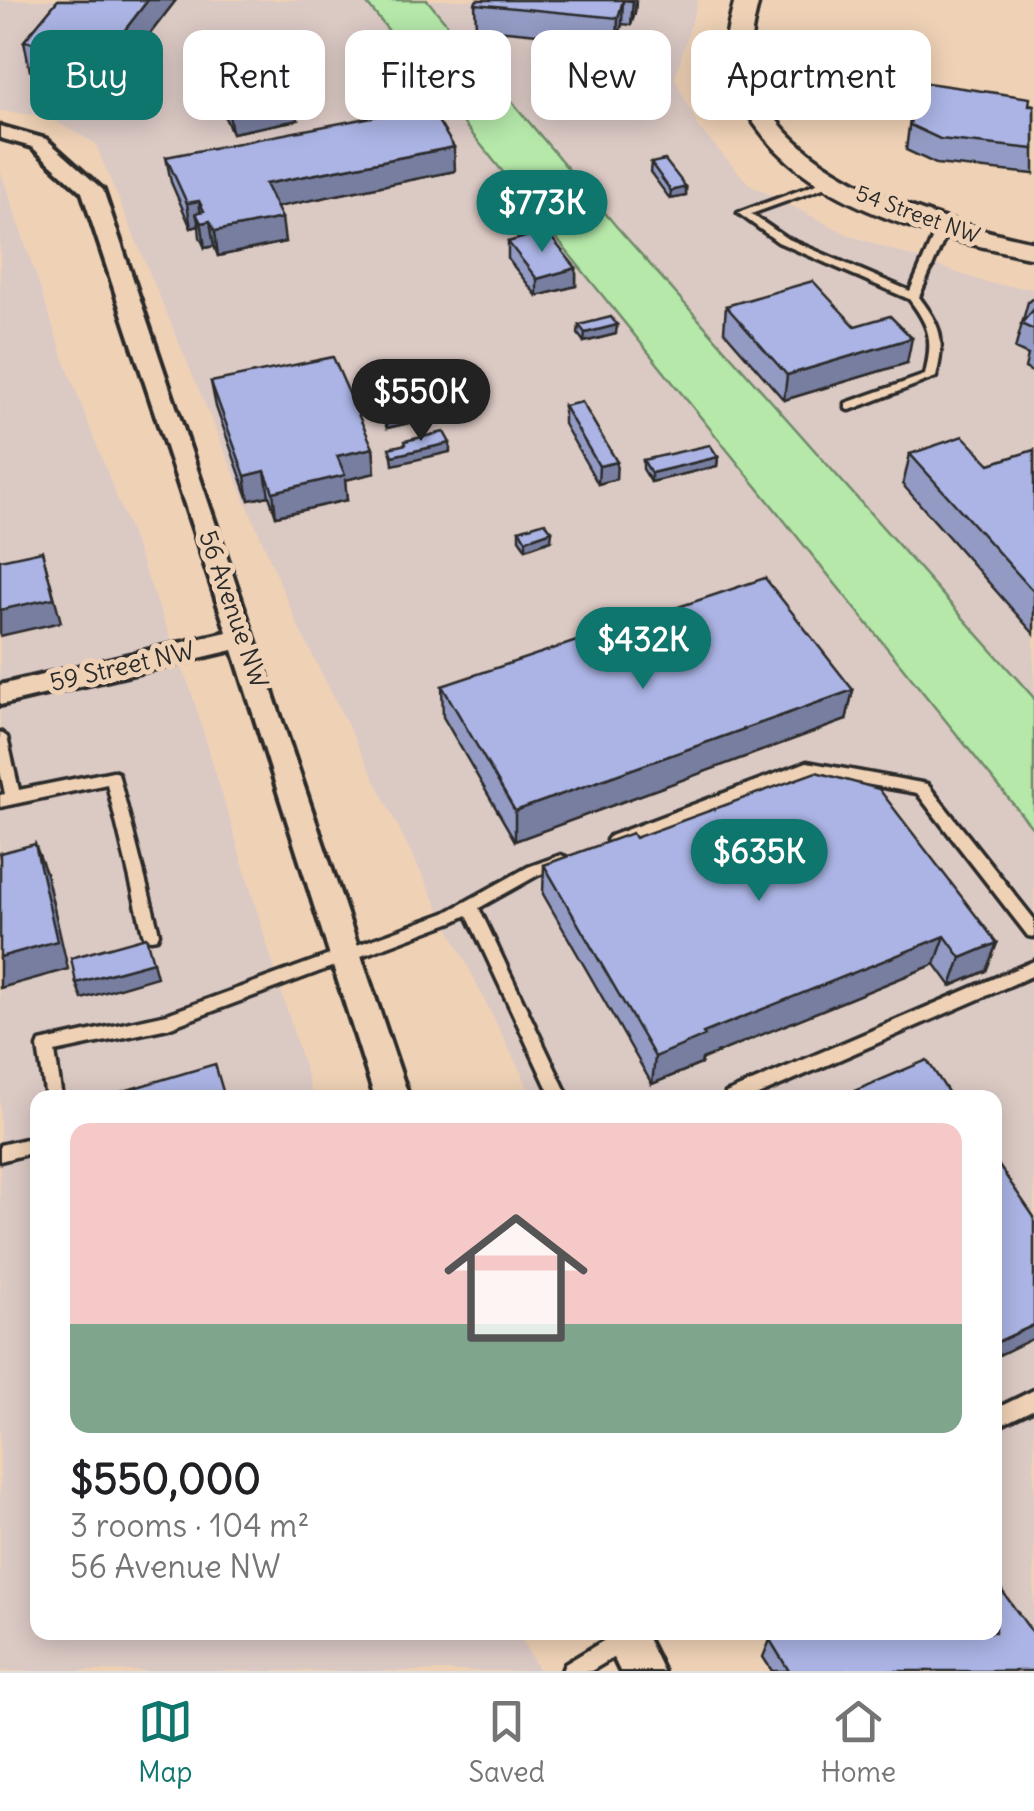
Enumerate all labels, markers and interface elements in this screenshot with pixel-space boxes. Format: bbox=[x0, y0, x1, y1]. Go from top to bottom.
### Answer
chip: Buy bbox=[30, 30, 163, 120]
chip: Rent bbox=[183, 30, 325, 120]
chip: Filters bbox=[345, 30, 511, 120]
chip: New bbox=[531, 30, 671, 120]
chip: Apartment bbox=[691, 30, 931, 120]
pin: $773K bbox=[472, 170, 612, 255]
street label: 54 Street NW bbox=[852, 179, 984, 249]
text: $773K bbox=[498, 182, 586, 223]
pin: $550K bbox=[351, 359, 491, 444]
text: $550K bbox=[373, 371, 469, 412]
street label: 56 Avenue NW bbox=[192, 526, 276, 692]
pin: $432K bbox=[573, 607, 713, 692]
text: $432K bbox=[597, 619, 689, 660]
street label: 59 Street NW bbox=[47, 634, 197, 698]
pin: $635K bbox=[689, 819, 829, 904]
text: $635K bbox=[713, 831, 805, 872]
icon: home bbox=[426, 1188, 606, 1368]
text: $550,000 bbox=[70, 1453, 261, 1505]
text: 3 rooms · 104 m² bbox=[70, 1505, 309, 1546]
text: 56 Avenue NW bbox=[70, 1546, 281, 1587]
tab: Map bbox=[138, 1694, 193, 1790]
tab: Saved bbox=[468, 1694, 545, 1790]
tab: Home bbox=[821, 1694, 896, 1790]

